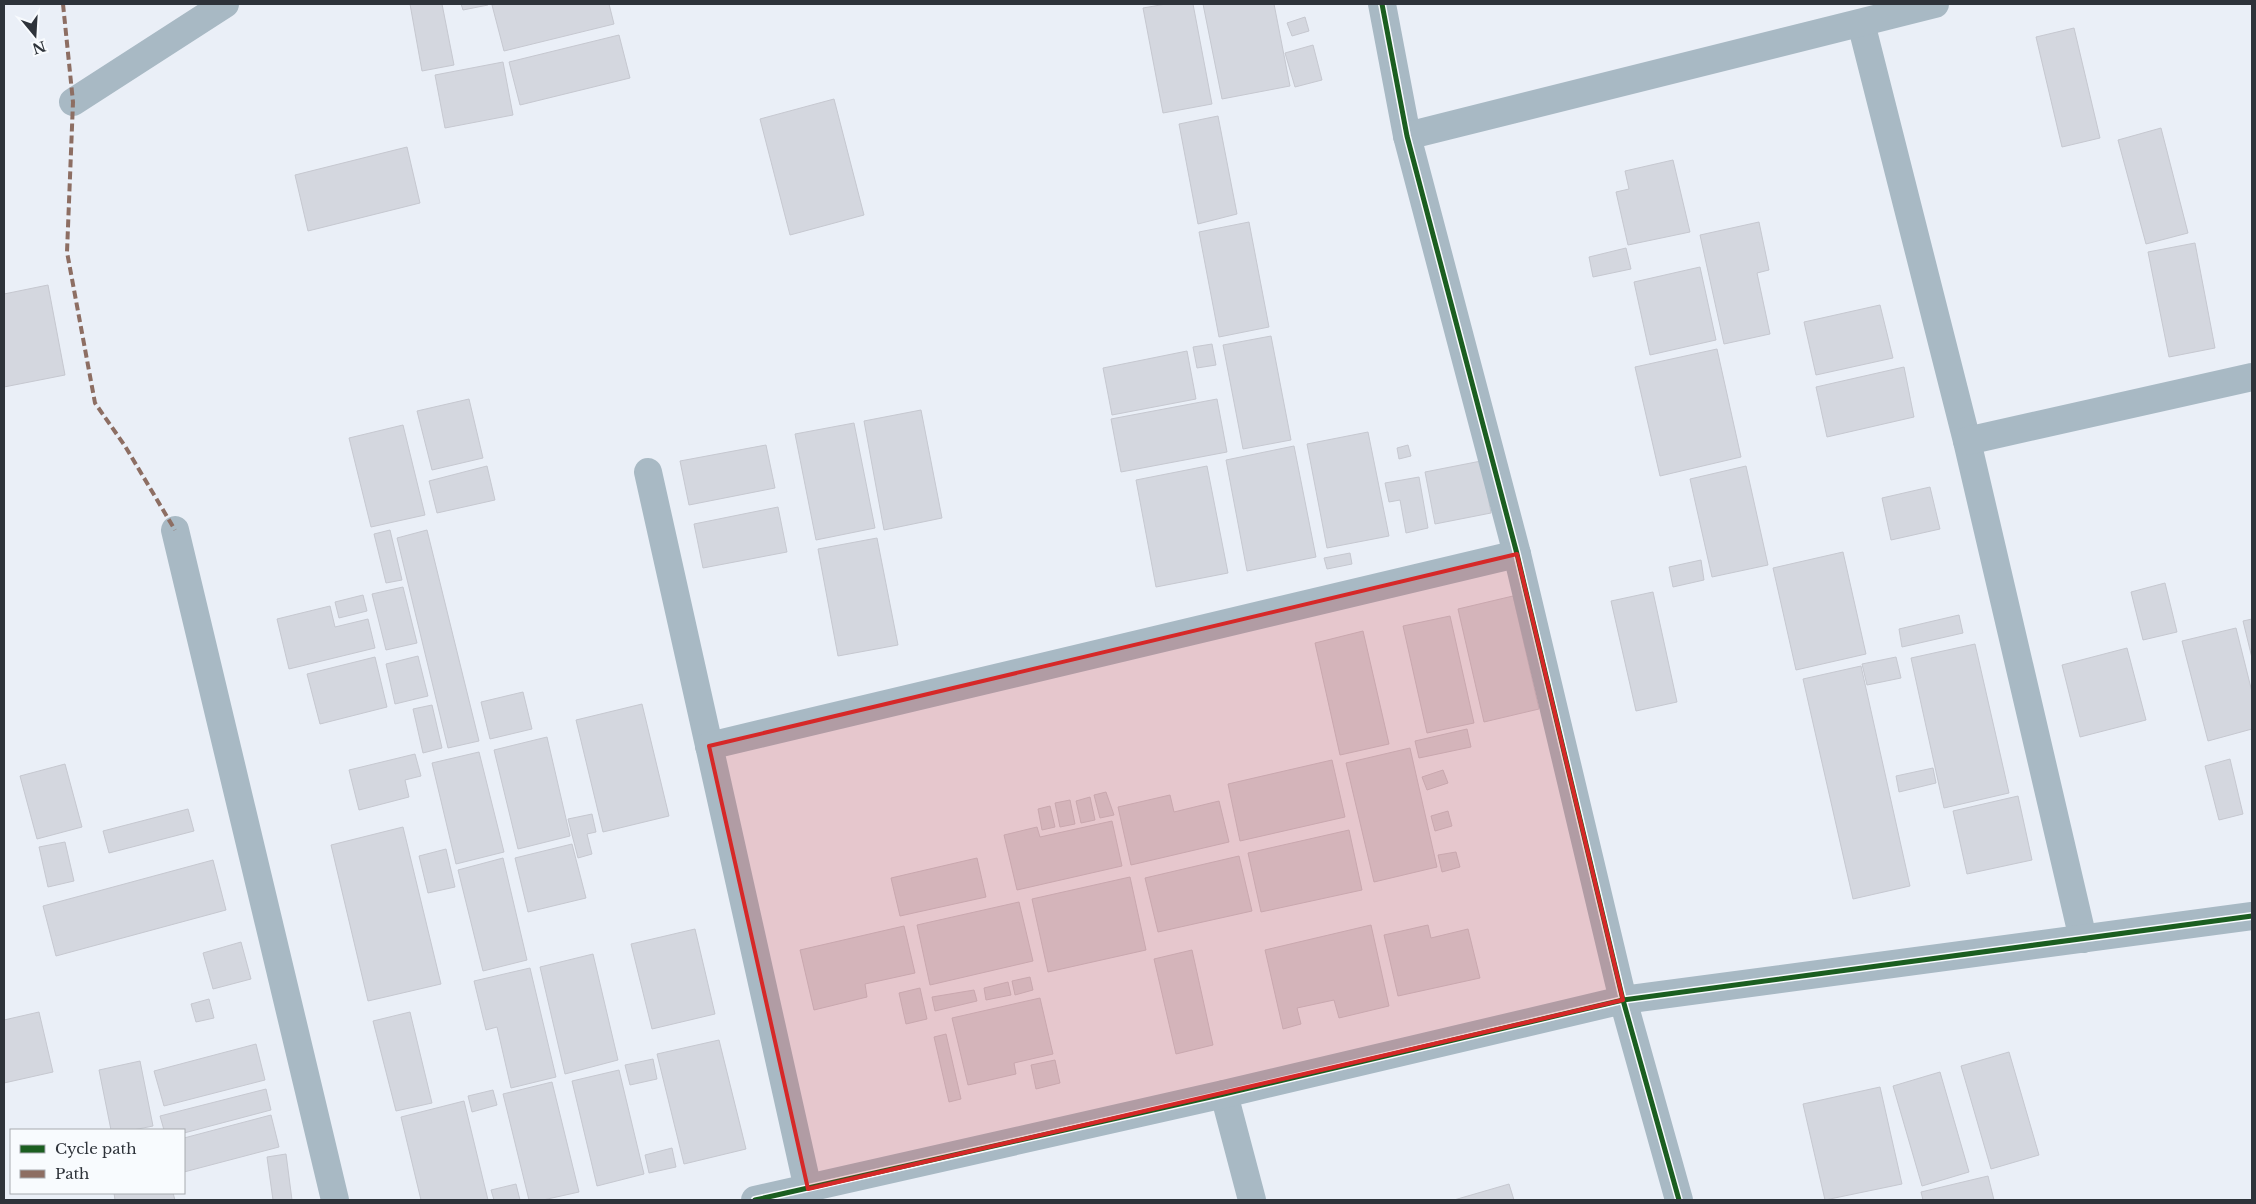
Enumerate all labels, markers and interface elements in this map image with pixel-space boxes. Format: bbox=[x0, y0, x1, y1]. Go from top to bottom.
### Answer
north arrow bbox=[10, 10, 60, 60]
text: N bbox=[30, 37, 48, 58]
legend bbox=[10, 1129, 185, 1194]
text: Cycle path bbox=[55, 1139, 137, 1158]
text: Path bbox=[55, 1164, 89, 1183]

